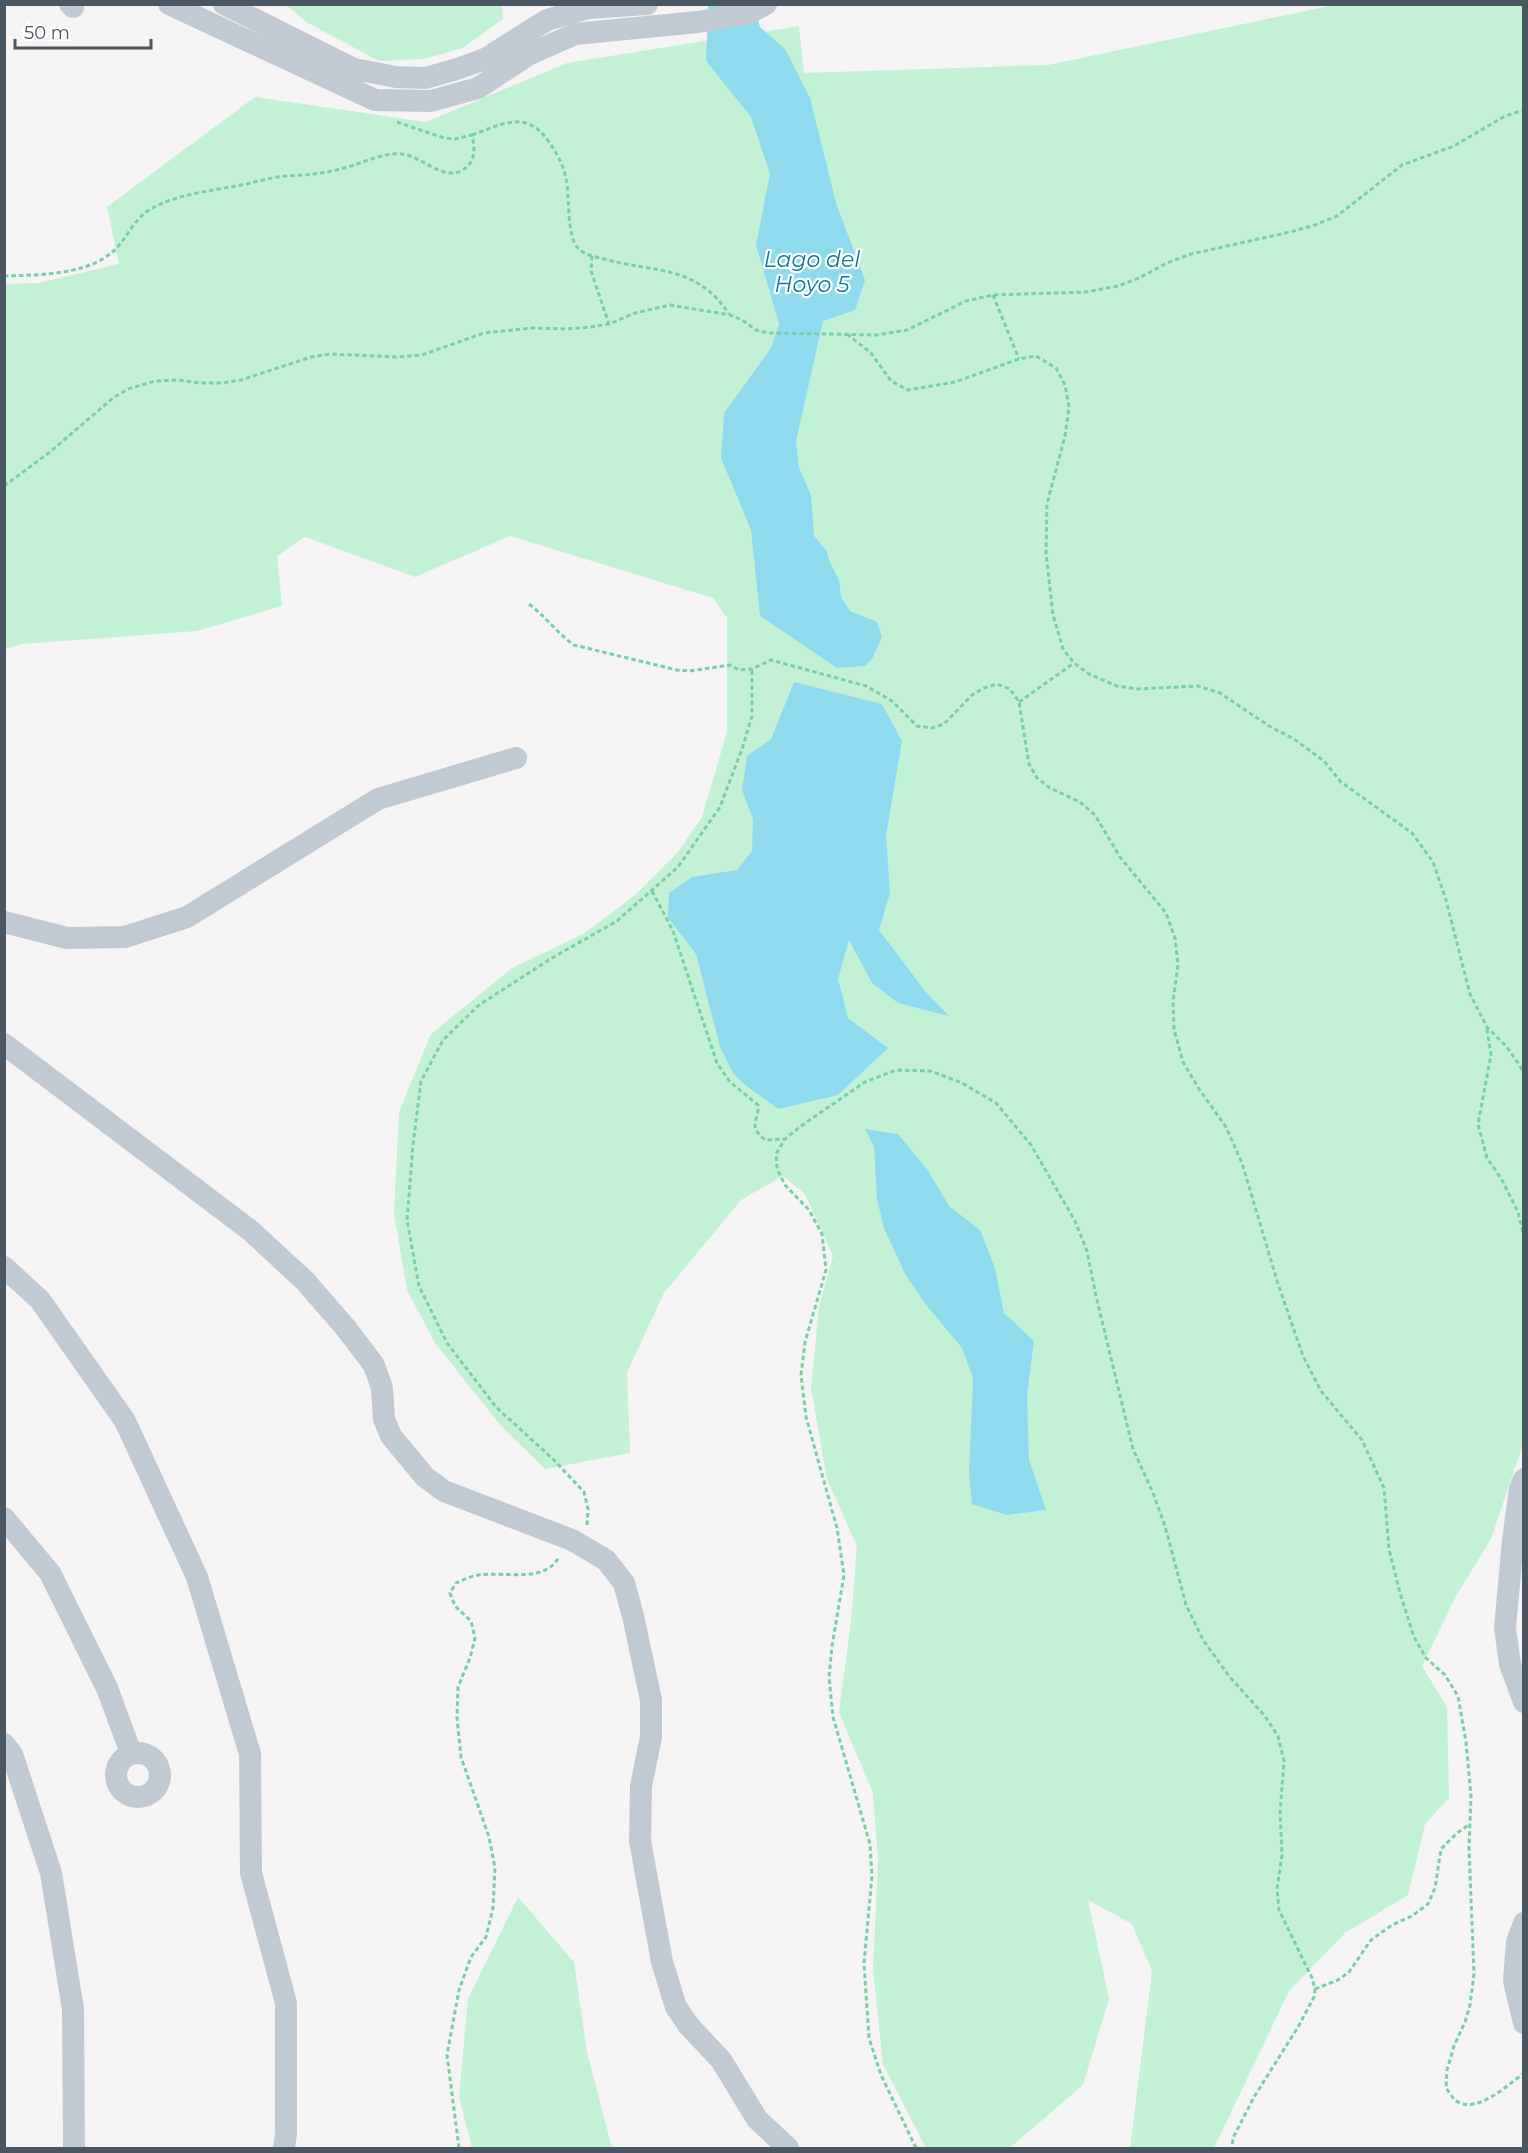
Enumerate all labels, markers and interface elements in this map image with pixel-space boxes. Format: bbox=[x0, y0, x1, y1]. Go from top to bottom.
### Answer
scale bar bbox=[15, 12, 152, 50]
text: 50 m bbox=[24, 22, 70, 44]
water label: Lago del Hoyo 5 bbox=[764, 246, 860, 298]

